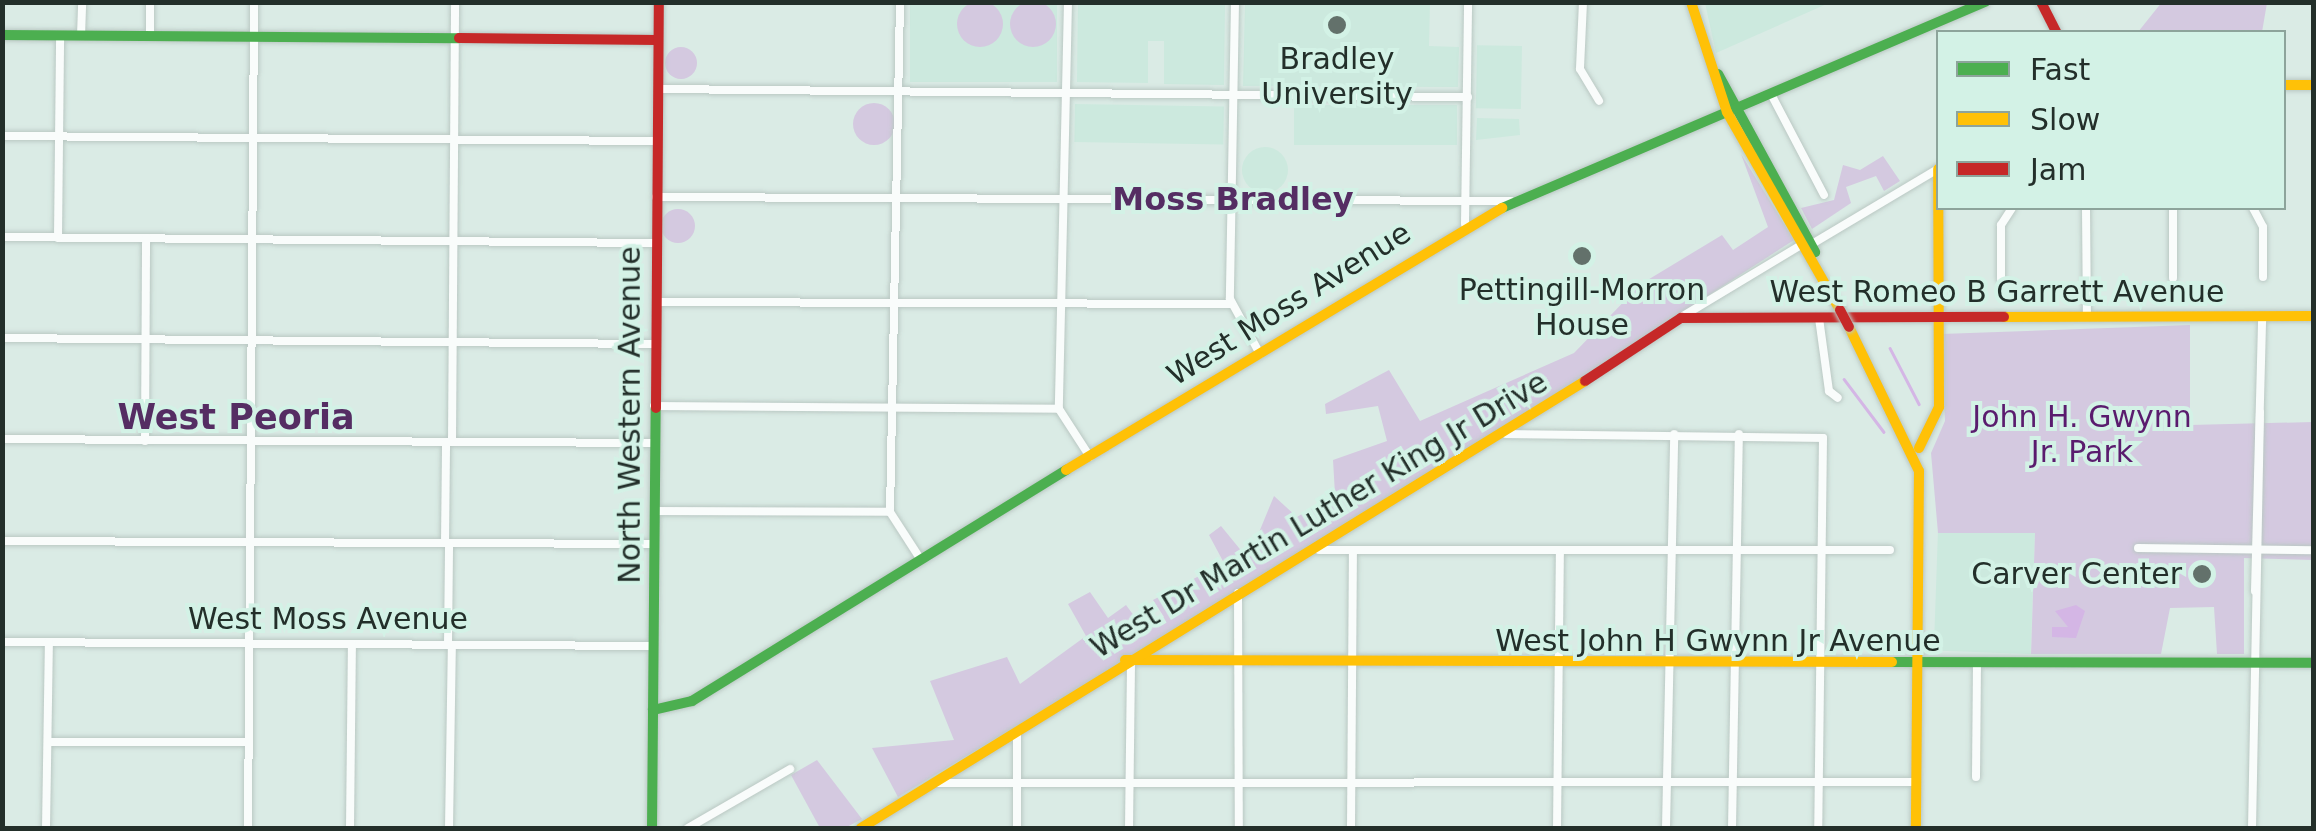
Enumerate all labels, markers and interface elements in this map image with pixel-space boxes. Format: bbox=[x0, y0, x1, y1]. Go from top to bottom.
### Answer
marker: Bradley University bbox=[1326, 14, 1348, 36]
legend bbox=[1936, 30, 2286, 210]
place label: Bradley University bbox=[1261, 41, 1413, 112]
text: Fast bbox=[2030, 52, 2090, 87]
text: Slow bbox=[2030, 102, 2100, 137]
text: Jam bbox=[2030, 152, 2086, 187]
district label: Moss Bradley bbox=[1112, 180, 1354, 218]
street label: West Moss Avenue bbox=[1161, 215, 1417, 393]
marker: Pettingill-Morron House bbox=[1571, 245, 1593, 267]
street label: North Western Avenue bbox=[612, 246, 648, 584]
place label: Pettingill-Morron House bbox=[1459, 272, 1705, 342]
street label: West Romeo B Garrett Avenue bbox=[1770, 274, 2224, 310]
street label: West Dr Martin Luther King Jr Drive bbox=[1084, 364, 1554, 666]
district label: West Peoria bbox=[117, 396, 355, 438]
park label: John H. Gwynn Jr. Park bbox=[1972, 399, 2192, 470]
place label: Carver Center bbox=[1971, 556, 2182, 592]
marker: Carver Center bbox=[2191, 563, 2213, 585]
street label: West Moss Avenue bbox=[188, 601, 468, 637]
street label: West John H Gwynn Jr Avenue bbox=[1495, 623, 1941, 659]

